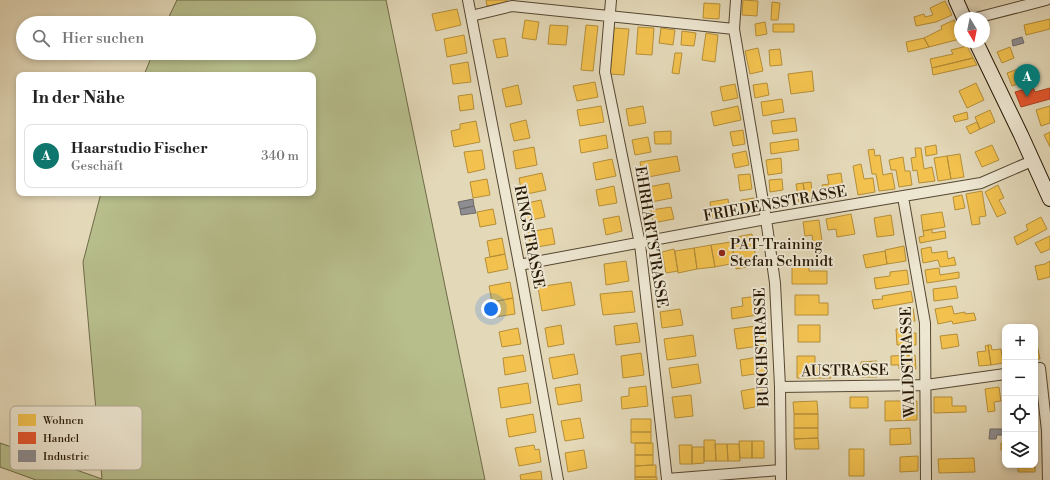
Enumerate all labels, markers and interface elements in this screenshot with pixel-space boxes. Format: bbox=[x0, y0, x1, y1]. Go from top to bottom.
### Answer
north arrow bbox=[954, 12, 990, 48]
search box bbox=[16, 16, 316, 60]
icon: search bbox=[30, 27, 52, 49]
text: Hier suchen bbox=[62, 29, 144, 48]
pin: A bbox=[1014, 64, 1040, 97]
text: In der Nähe bbox=[32, 87, 125, 109]
text: Haarstudio Fischer bbox=[71, 139, 208, 158]
text: A bbox=[41, 148, 51, 164]
text: 340 m bbox=[261, 148, 299, 164]
text: Geschäft bbox=[71, 158, 123, 174]
street label: EHRHARTSTRASSE bbox=[630, 165, 672, 309]
street label: FRIEDENSSTRASSE bbox=[702, 182, 848, 226]
street label: RINGSTRASSE bbox=[510, 184, 548, 290]
place label: PAT-Training Stefan Schmidt bbox=[730, 235, 834, 271]
marker: PAT-Training Stefan Schmidt bbox=[717, 248, 727, 258]
street label: BUSCHSTRASSE bbox=[750, 287, 774, 408]
your location bbox=[481, 299, 501, 319]
street label: WALDSTRASSE bbox=[897, 306, 919, 419]
map controls bbox=[1002, 324, 1038, 468]
button: + bbox=[1002, 324, 1038, 360]
button: − bbox=[1002, 360, 1038, 396]
street label: AUSTRASSE bbox=[800, 361, 889, 381]
button: locate bbox=[1002, 396, 1038, 432]
legend bbox=[10, 406, 142, 470]
text: Wohnen bbox=[42, 414, 84, 428]
text: Handel bbox=[43, 432, 80, 446]
button: layers bbox=[1002, 432, 1038, 468]
text: Industrie bbox=[43, 450, 90, 464]

